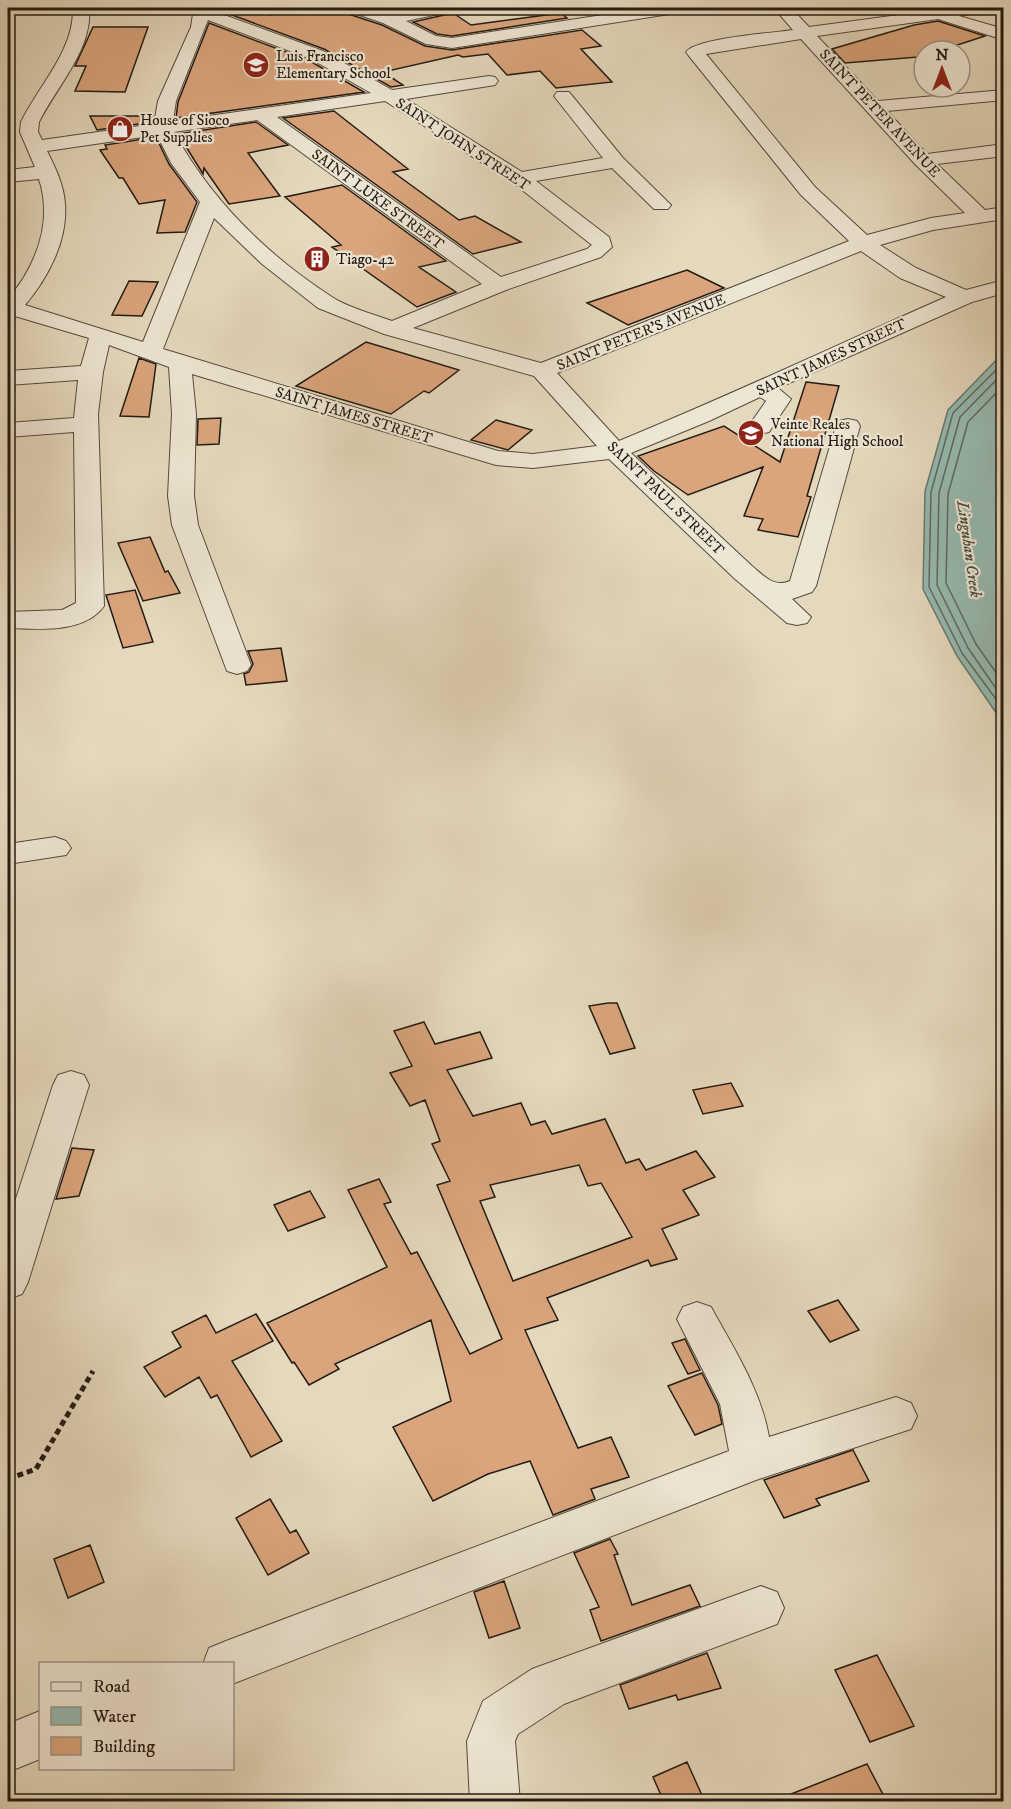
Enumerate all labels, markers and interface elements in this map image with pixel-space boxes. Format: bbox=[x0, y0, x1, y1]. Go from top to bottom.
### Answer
north arrow bbox=[912, 39, 972, 99]
street label: SAINT PETER AVENUE bbox=[816, 45, 944, 181]
place label: Luis Francisco Elementary School bbox=[276, 47, 391, 83]
school or university icon: Luis Francisco Elementary School bbox=[241, 50, 271, 80]
street label: SAINT JOHN STREET bbox=[392, 94, 534, 195]
place label: House of Sioco Pet Supplies bbox=[140, 111, 229, 147]
shop icon: House of Sioco Pet Supplies bbox=[105, 114, 135, 144]
street label: SAINT LUKE STREET bbox=[308, 145, 448, 254]
building icon: Tiago-42 bbox=[302, 244, 332, 274]
place label: Tiago-42 bbox=[336, 250, 395, 269]
street label: SAINT PETER'S AVENUE bbox=[554, 290, 729, 375]
street label: SAINT JAMES STREET bbox=[753, 314, 910, 401]
street label: SAINT JAMES STREET bbox=[273, 383, 435, 449]
place label: Veinte Reales National High School bbox=[770, 415, 904, 451]
school or university icon: Veinte Reales National High School bbox=[736, 418, 766, 448]
street label: SAINT PAUL STREET bbox=[603, 438, 729, 560]
water label: Linguhan Creek bbox=[952, 498, 986, 599]
legend bbox=[39, 1662, 234, 1770]
text: Road bbox=[93, 1676, 130, 1698]
text: Water bbox=[92, 1706, 136, 1728]
text: Building bbox=[93, 1736, 155, 1758]

